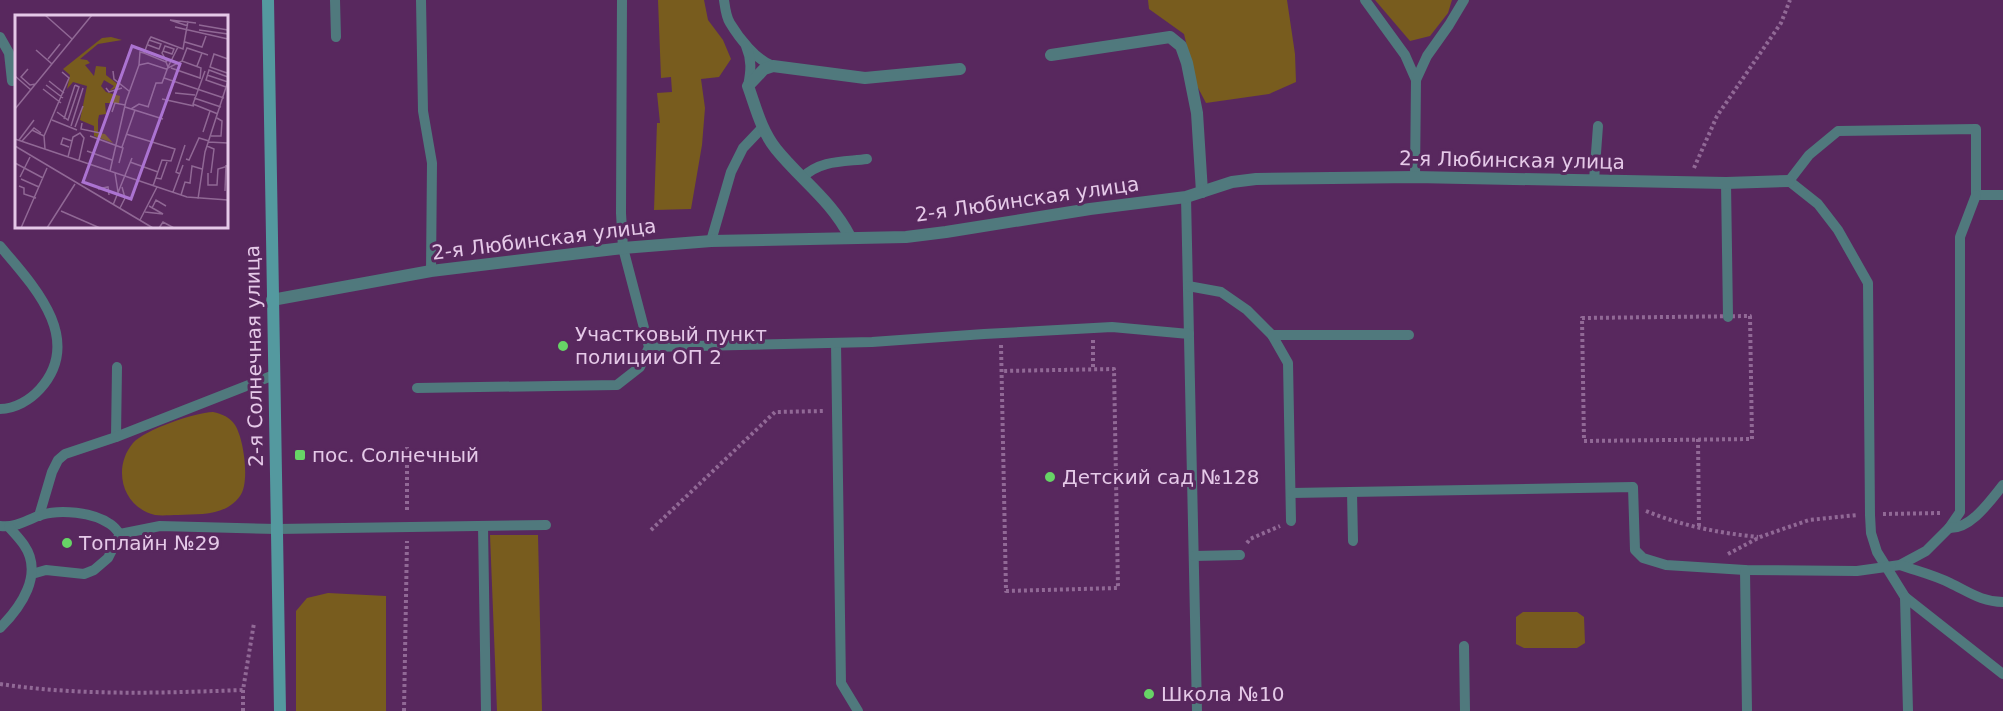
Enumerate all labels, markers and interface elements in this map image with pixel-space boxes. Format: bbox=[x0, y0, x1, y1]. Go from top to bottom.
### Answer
inset map bbox=[15, 15, 228, 228]
street label: 2-я Любинская улица bbox=[1399, 146, 1625, 174]
street label: 2-я Любинская улица bbox=[914, 171, 1140, 227]
street label: 2-я Любинская улица bbox=[430, 213, 658, 265]
street label: 2-я Солнечная улица bbox=[240, 245, 268, 467]
place label: Участковый пункт полиции ОП 2 bbox=[575, 322, 767, 369]
marker: Участковый пункт полиции ОП 2 bbox=[556, 339, 570, 353]
place label: пос. Солнечный bbox=[312, 443, 479, 467]
marker: пос. Солнечный bbox=[293, 448, 307, 462]
place label: Детский сад №128 bbox=[1062, 465, 1259, 489]
marker: Детский сад №128 bbox=[1043, 470, 1057, 484]
place label: Топлайн №29 bbox=[78, 531, 220, 555]
marker: Топлайн №29 bbox=[60, 536, 74, 550]
place label: Школа №10 bbox=[1161, 682, 1284, 706]
marker: Школа №10 bbox=[1142, 687, 1156, 701]

